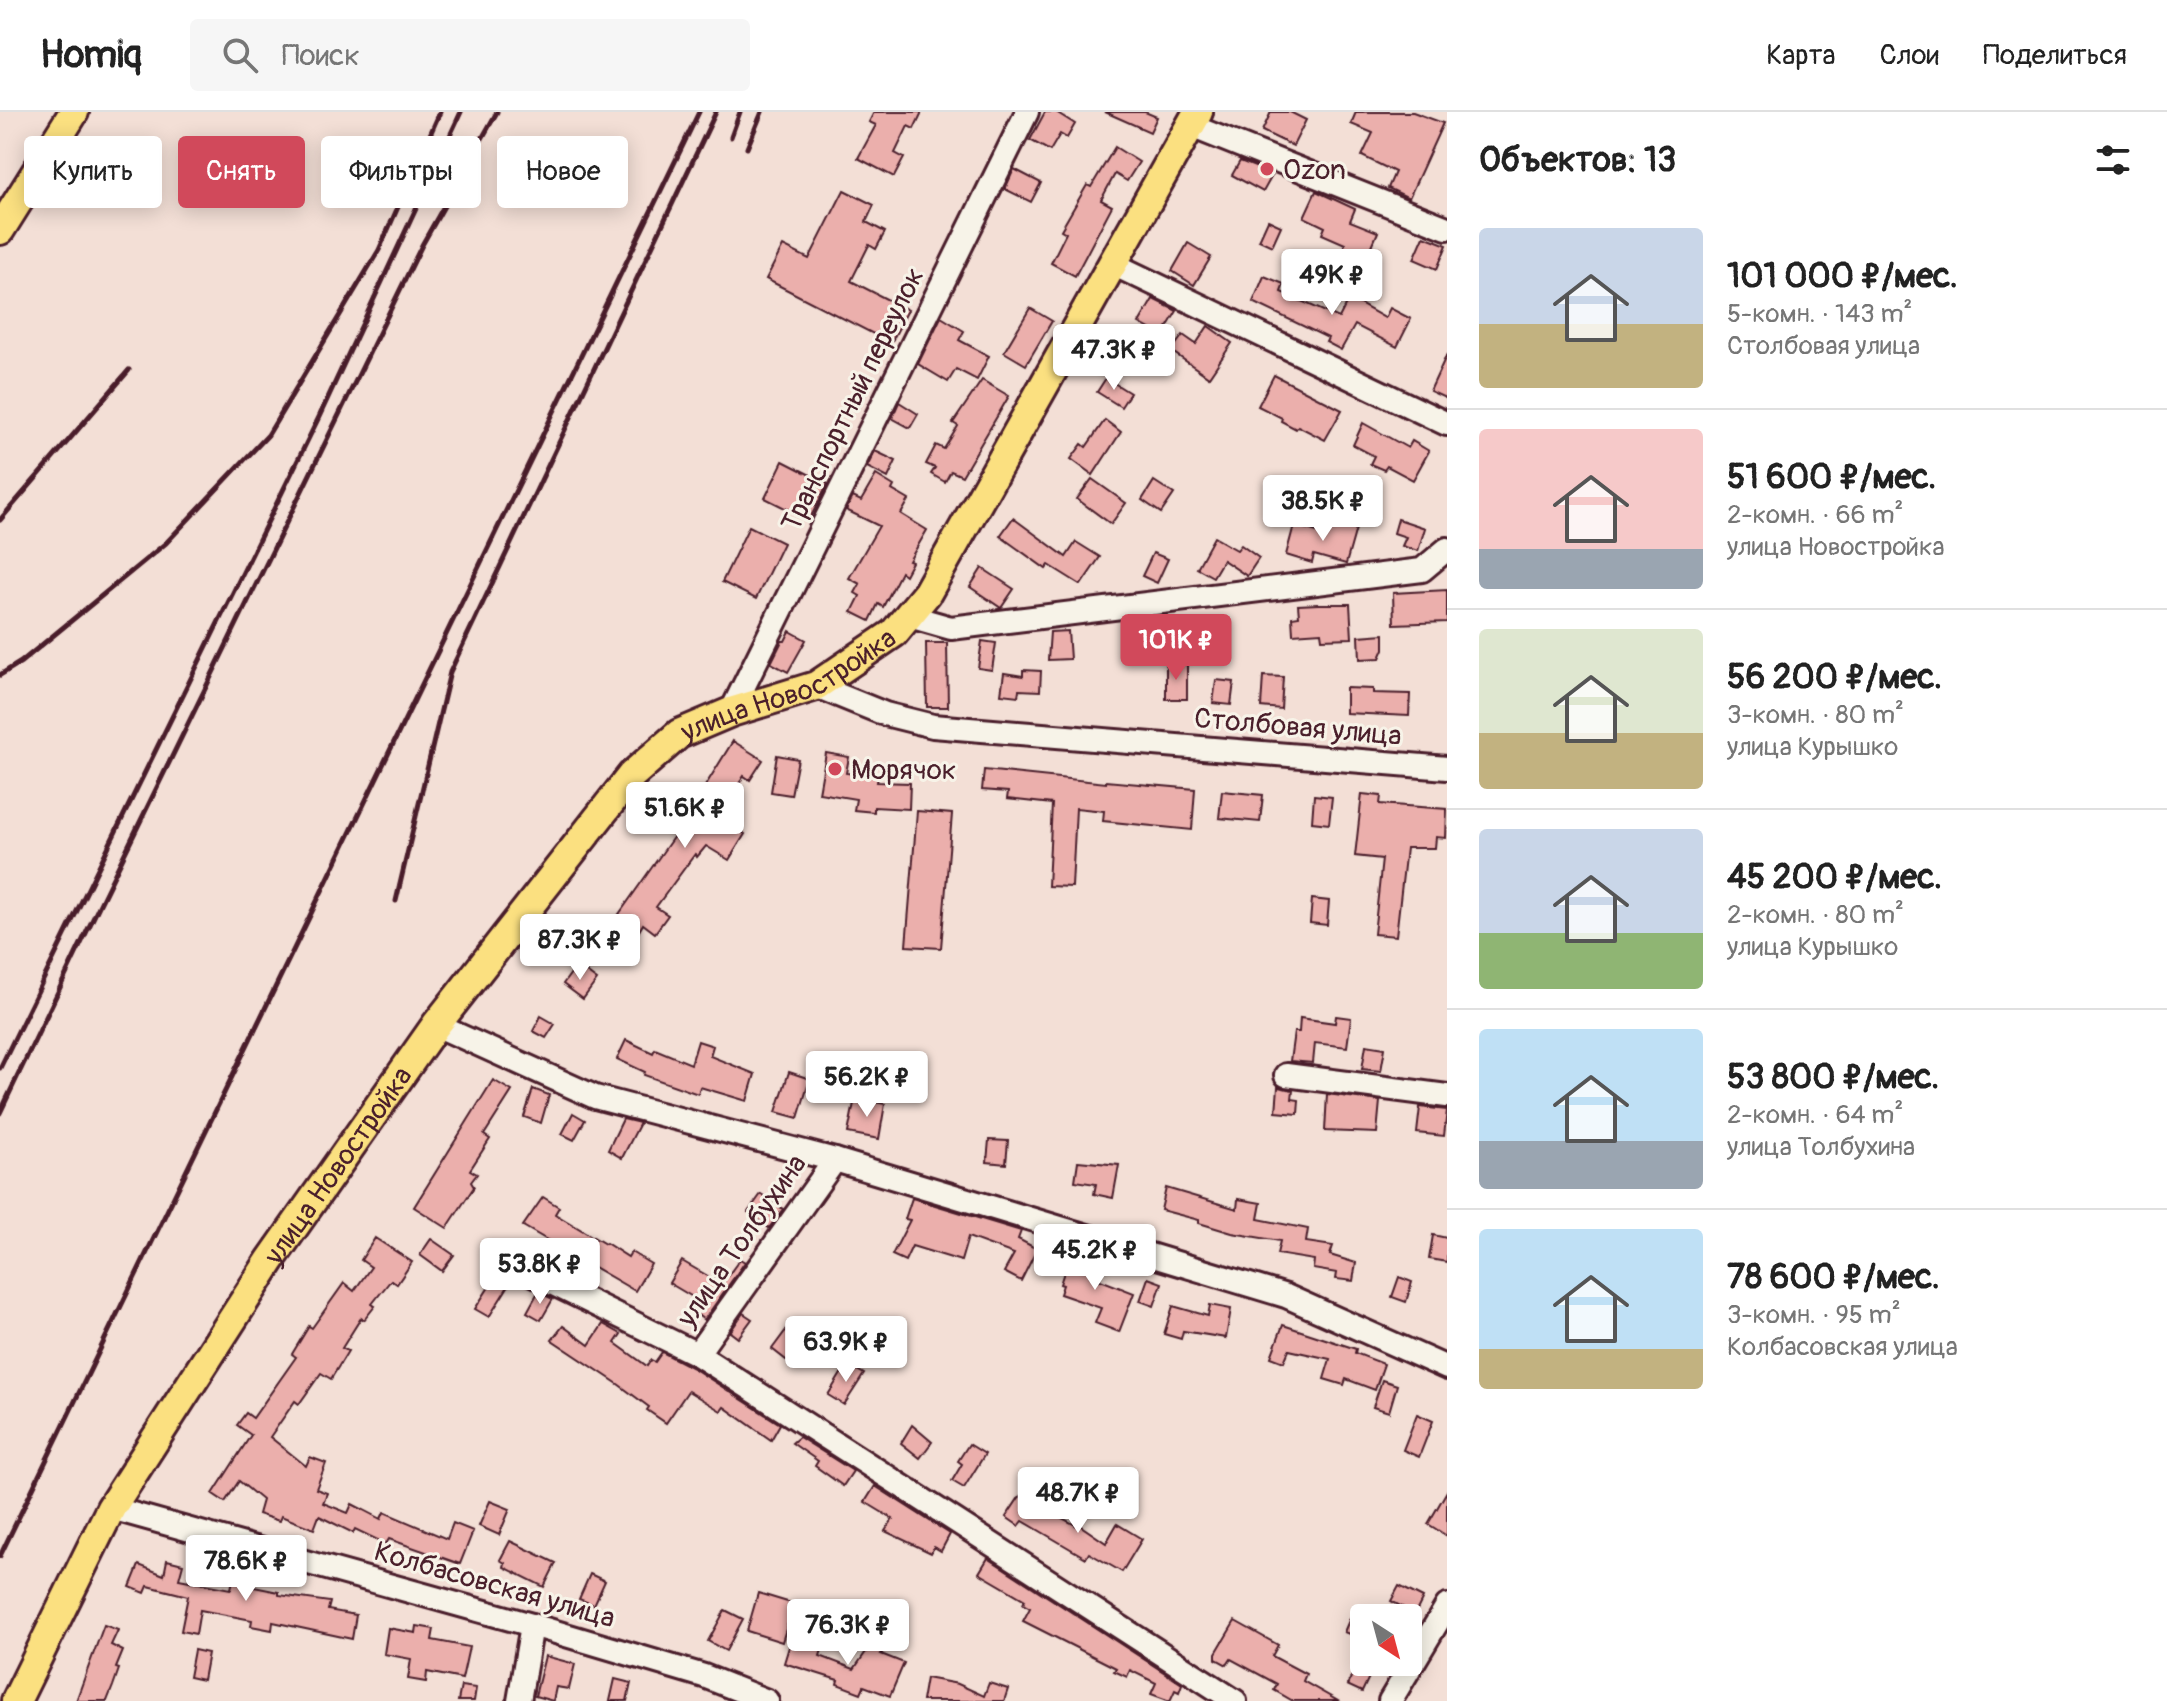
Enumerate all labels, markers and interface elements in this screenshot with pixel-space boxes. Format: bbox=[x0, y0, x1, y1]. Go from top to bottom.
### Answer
search box bbox=[190, 19, 750, 91]
text: Homiq bbox=[40, 31, 142, 79]
icon: search bbox=[218, 33, 262, 77]
text: Поиск bbox=[282, 37, 360, 74]
text: Карта bbox=[1766, 38, 1836, 73]
text: Слои bbox=[1880, 38, 1939, 73]
text: Поделиться bbox=[1983, 38, 2127, 73]
chip: Купить bbox=[24, 136, 162, 208]
chip: Снять bbox=[178, 136, 305, 208]
chip: Фильтры bbox=[321, 136, 481, 208]
chip: Новое bbox=[497, 136, 628, 208]
icon: filters bbox=[2091, 138, 2135, 182]
text: Объектов: 13 bbox=[1479, 139, 1676, 182]
place label: Ozon bbox=[1283, 153, 1346, 188]
marker: Ozon bbox=[1258, 160, 1276, 178]
pin: 49K ₽ bbox=[1276, 249, 1388, 317]
text: 101 000 ₽/мес. bbox=[1727, 255, 1958, 298]
text: 49K ₽ bbox=[1299, 259, 1365, 291]
icon: home bbox=[1543, 260, 1639, 356]
street label: Транспортный переулок bbox=[774, 262, 932, 537]
text: 5-комн. · 143 m² bbox=[1727, 298, 1912, 330]
pin: 47.3K ₽ bbox=[1040, 324, 1188, 392]
text: Столбовая улица bbox=[1727, 330, 1920, 362]
text: 47.3K ₽ bbox=[1071, 334, 1157, 366]
text: 51 600 ₽/мес. bbox=[1727, 456, 1936, 499]
icon: home bbox=[1543, 461, 1639, 557]
pin: 38.5K ₽ bbox=[1249, 475, 1397, 543]
text: 38.5K ₽ bbox=[1281, 485, 1365, 517]
text: 2-комн. · 66 m² bbox=[1727, 499, 1903, 531]
text: улица Новостройка bbox=[1727, 531, 1945, 563]
pin: 101K ₽ bbox=[1111, 614, 1241, 682]
street label: улица Новостройка bbox=[675, 621, 903, 751]
text: 101K ₽ bbox=[1138, 624, 1214, 656]
text: 56 200 ₽/мес. bbox=[1727, 656, 1942, 699]
icon: home bbox=[1543, 661, 1639, 757]
text: 3-комн. · 80 m² bbox=[1727, 699, 1904, 731]
street label: Столбовая улица bbox=[1193, 701, 1403, 754]
text: улица Курышко bbox=[1727, 731, 1898, 763]
place label: Морячок bbox=[851, 753, 956, 788]
marker: Морячок bbox=[826, 760, 844, 778]
pin: 51.6K ₽ bbox=[611, 782, 759, 850]
text: 51.6K ₽ bbox=[644, 792, 726, 824]
text: 45 200 ₽/мес. bbox=[1727, 856, 1942, 899]
icon: home bbox=[1543, 861, 1639, 957]
text: 2-комн. · 80 m² bbox=[1727, 899, 1904, 931]
pin: 87.3K ₽ bbox=[506, 914, 654, 982]
text: 87.3K ₽ bbox=[538, 924, 622, 956]
text: улица Курышко bbox=[1727, 931, 1898, 963]
pin: 56.2K ₽ bbox=[793, 1051, 941, 1119]
text: 53 800 ₽/мес. bbox=[1727, 1056, 1939, 1099]
street label: улица Новостройка bbox=[256, 1060, 420, 1273]
text: 56.2K ₽ bbox=[824, 1061, 910, 1093]
icon: home bbox=[1543, 1061, 1639, 1157]
text: 2-комн. · 64 m² bbox=[1727, 1099, 1903, 1131]
text: улица Толбухина bbox=[1727, 1131, 1915, 1163]
street label: улица Толбухина bbox=[669, 1148, 815, 1335]
pin: 45.2K ₽ bbox=[1021, 1224, 1169, 1292]
text: 45.2K ₽ bbox=[1052, 1234, 1138, 1266]
pin: 53.8K ₽ bbox=[466, 1238, 614, 1306]
text: 53.8K ₽ bbox=[498, 1248, 582, 1280]
text: 78 600 ₽/мес. bbox=[1727, 1256, 1940, 1299]
icon: home bbox=[1543, 1261, 1639, 1357]
text: 3-комн. · 95 m² bbox=[1727, 1299, 1901, 1331]
pin: 63.9K ₽ bbox=[772, 1316, 920, 1384]
text: 63.9K ₽ bbox=[803, 1326, 889, 1358]
text: Колбасовская улица bbox=[1727, 1331, 1958, 1363]
pin: 48.7K ₽ bbox=[1004, 1467, 1152, 1535]
text: 48.7K ₽ bbox=[1036, 1477, 1120, 1509]
street label: Колбасовская улица bbox=[370, 1534, 619, 1637]
pin: 78.6K ₽ bbox=[172, 1535, 320, 1603]
text: 78.6K ₽ bbox=[204, 1545, 288, 1577]
pin: 76.3K ₽ bbox=[774, 1599, 922, 1667]
north arrow bbox=[1350, 1604, 1422, 1676]
map controls bbox=[1350, 1604, 1422, 1676]
text: 76.3K ₽ bbox=[805, 1609, 891, 1641]

